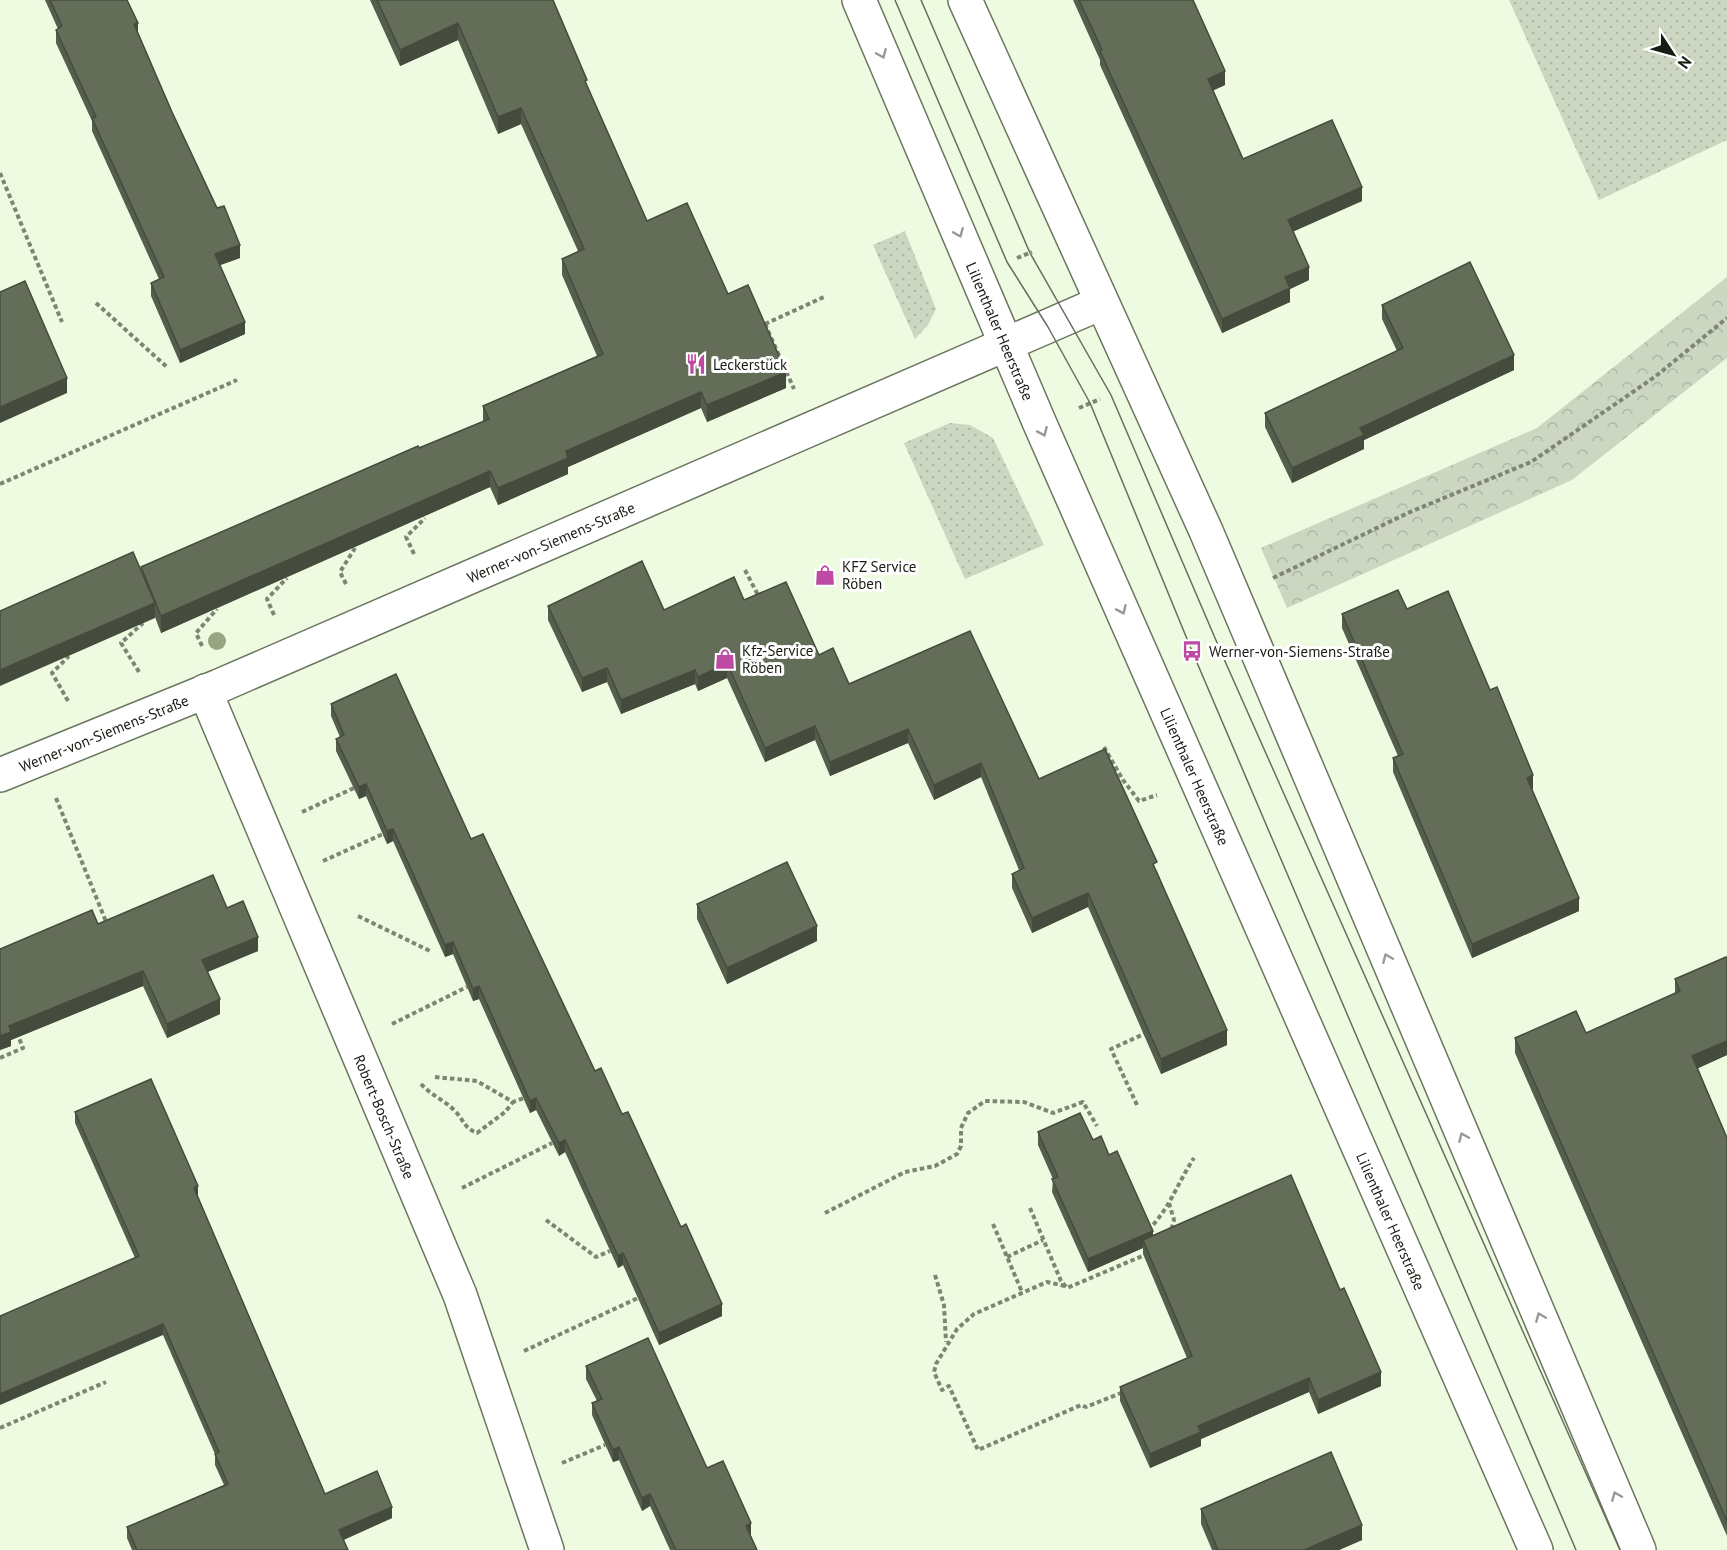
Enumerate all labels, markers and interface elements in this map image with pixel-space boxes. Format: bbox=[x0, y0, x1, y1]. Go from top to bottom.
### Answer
north arrow bbox=[1643, 24, 1703, 84]
one-way arrow bbox=[875, 47, 887, 58]
text: N bbox=[1674, 53, 1696, 73]
one-way arrow bbox=[952, 226, 964, 237]
street label: Lilienthaler Heerstraße bbox=[962, 259, 1038, 403]
restaurant icon: Leckerstück bbox=[684, 352, 708, 376]
place label: Leckerstück bbox=[713, 355, 788, 374]
one-way arrow bbox=[1036, 425, 1048, 436]
street label: Werner-von-Siemens-Straße bbox=[464, 497, 638, 587]
place label: KFZ Service Röben bbox=[842, 557, 916, 593]
shop icon: KFZ Service Röben bbox=[813, 563, 837, 587]
one-way arrow bbox=[1115, 604, 1127, 615]
bus stop icon: Werner-von-Siemens-Straße bbox=[1180, 639, 1204, 663]
place label: Kfz-Service Röben bbox=[742, 641, 813, 677]
place label: Werner-von-Siemens-Straße bbox=[1209, 642, 1390, 661]
shop icon: Kfz-Service Röben bbox=[713, 647, 737, 671]
street label: Werner-von-Siemens-Straße bbox=[16, 690, 191, 776]
street label: Lilienthaler Heerstraße bbox=[1157, 704, 1234, 848]
one-way arrow bbox=[1382, 953, 1394, 964]
street label: Robert-Bosch-Straße bbox=[350, 1052, 419, 1182]
one-way arrow bbox=[1459, 1132, 1471, 1143]
street label: Lilienthaler Heerstraße bbox=[1352, 1149, 1430, 1293]
one-way arrow bbox=[1535, 1312, 1547, 1323]
one-way arrow bbox=[1611, 1491, 1623, 1502]

